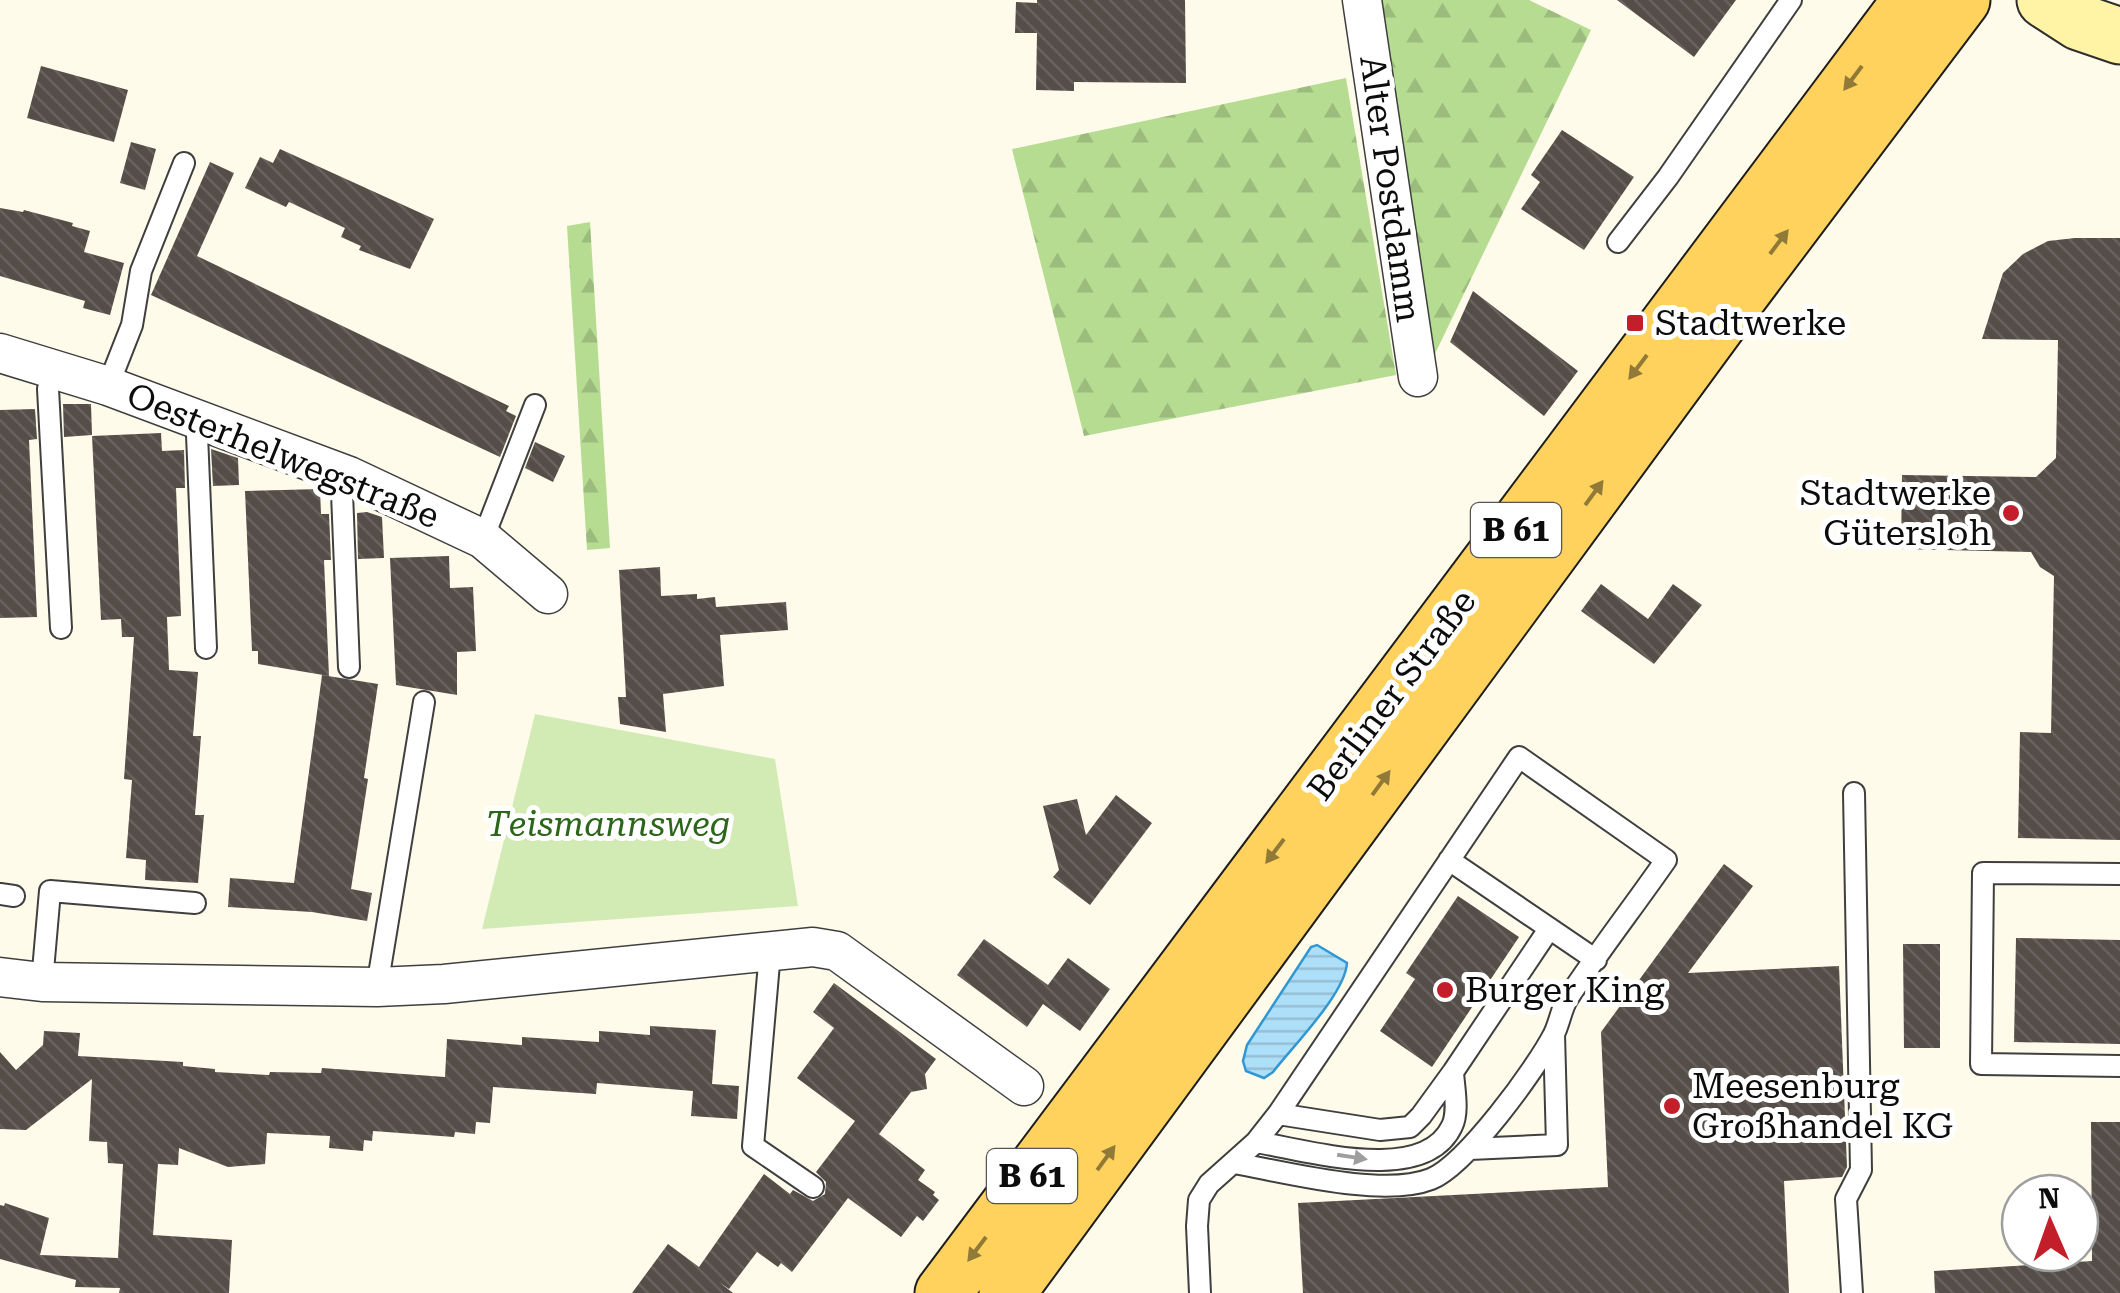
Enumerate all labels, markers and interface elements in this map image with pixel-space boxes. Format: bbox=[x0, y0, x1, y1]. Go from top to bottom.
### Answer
street label: Alter Postdamm bbox=[1351, 53, 1429, 325]
one-way arrow bbox=[1844, 65, 1864, 91]
one-way arrow bbox=[1769, 229, 1789, 255]
place label: Stadtwerke bbox=[1655, 303, 1846, 344]
marker: Stadtwerke bbox=[1624, 312, 1646, 334]
one-way arrow bbox=[1628, 354, 1648, 380]
street label: Oesterhelwegstraße bbox=[121, 375, 445, 537]
place label: Stadtwerke Gütersloh bbox=[1800, 473, 1991, 554]
one-way arrow bbox=[1583, 480, 1603, 506]
marker: Stadtwerke Gütersloh bbox=[2000, 502, 2022, 524]
road number: B 61 bbox=[1471, 503, 1561, 557]
street label: Berliner Straße bbox=[1300, 582, 1484, 808]
one-way arrow bbox=[1371, 770, 1390, 796]
park label: Teismannsweg bbox=[486, 804, 730, 845]
one-way arrow bbox=[1266, 838, 1286, 864]
place label: Burger King bbox=[1465, 970, 1664, 1011]
marker: Burger King bbox=[1434, 979, 1456, 1001]
place label: Meesenburg Großhandel KG bbox=[1692, 1066, 1953, 1147]
marker: Meesenburg Großhandel KG bbox=[1661, 1095, 1683, 1117]
one-way arrow bbox=[1095, 1145, 1115, 1171]
road number: B 61 bbox=[987, 1149, 1077, 1203]
one-way arrow bbox=[1337, 1150, 1368, 1165]
north arrow bbox=[2000, 1173, 2100, 1273]
text: N bbox=[2038, 1182, 2060, 1215]
one-way arrow bbox=[967, 1236, 987, 1262]

